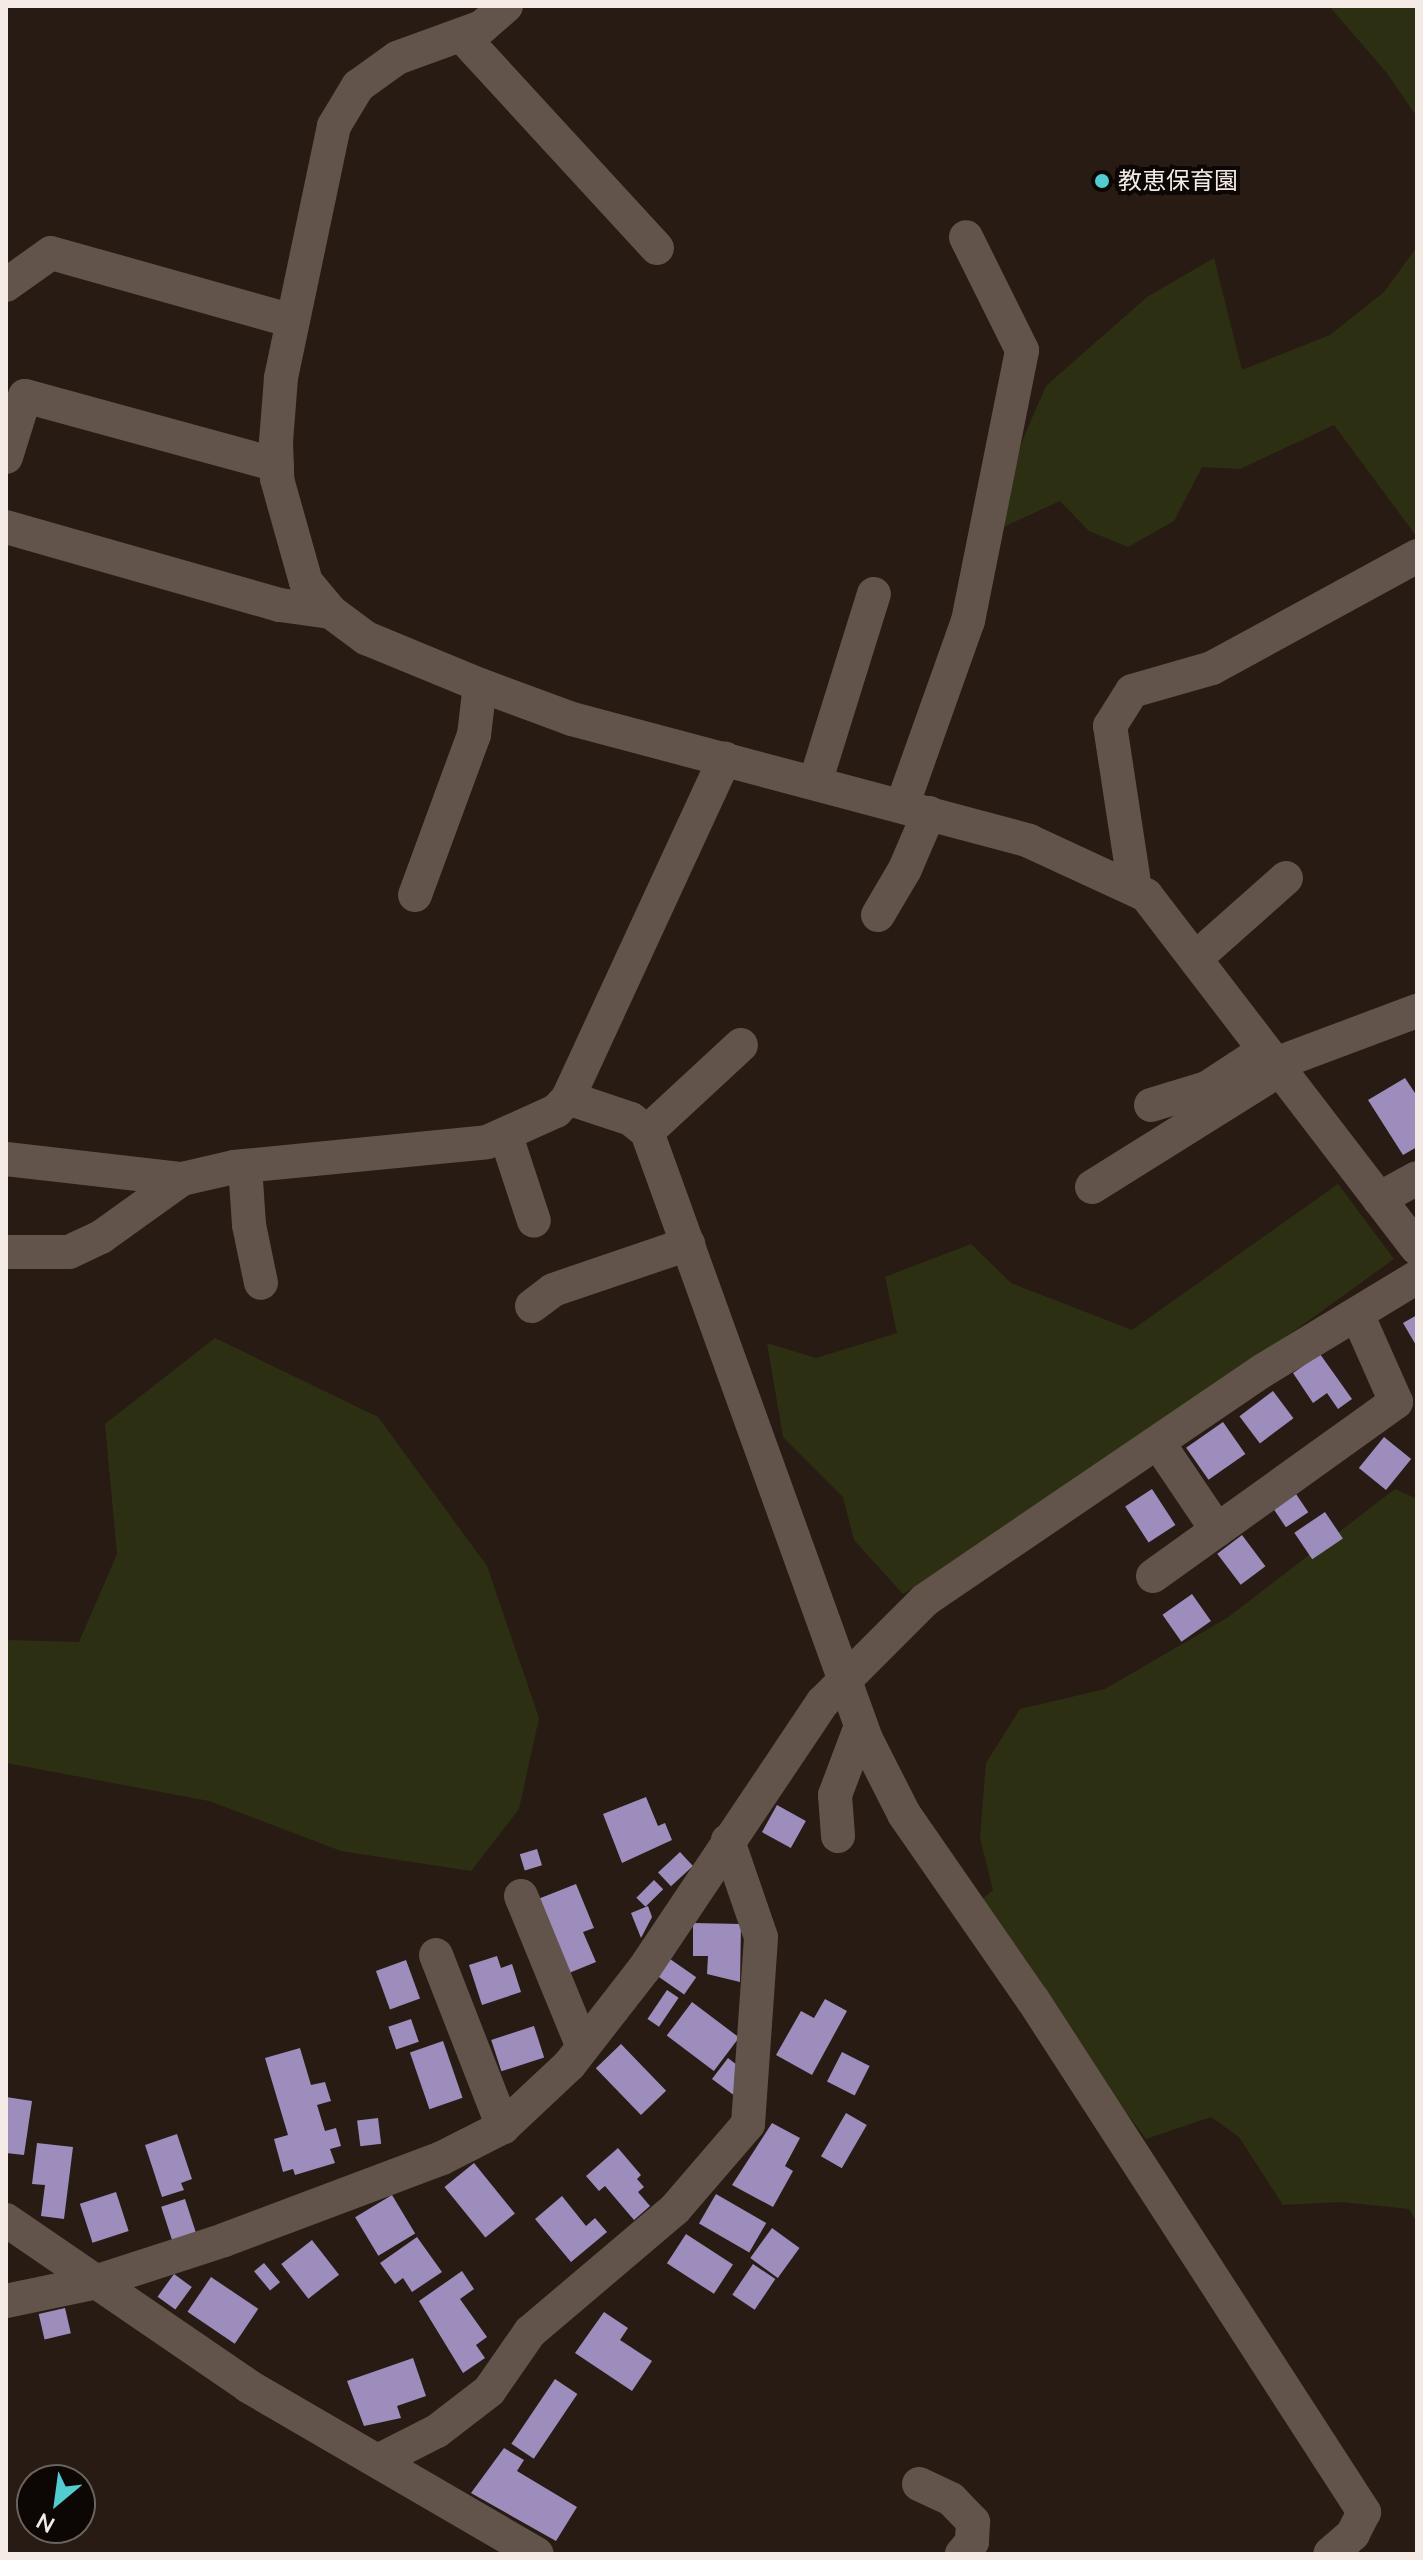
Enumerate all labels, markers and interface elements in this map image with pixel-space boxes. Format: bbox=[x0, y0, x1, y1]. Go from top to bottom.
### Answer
place label: 教恵保育園 bbox=[1118, 167, 1238, 195]
marker: 教恵保育園 bbox=[1093, 172, 1111, 190]
north arrow bbox=[16, 2464, 96, 2544]
text: N bbox=[31, 2507, 59, 2540]

